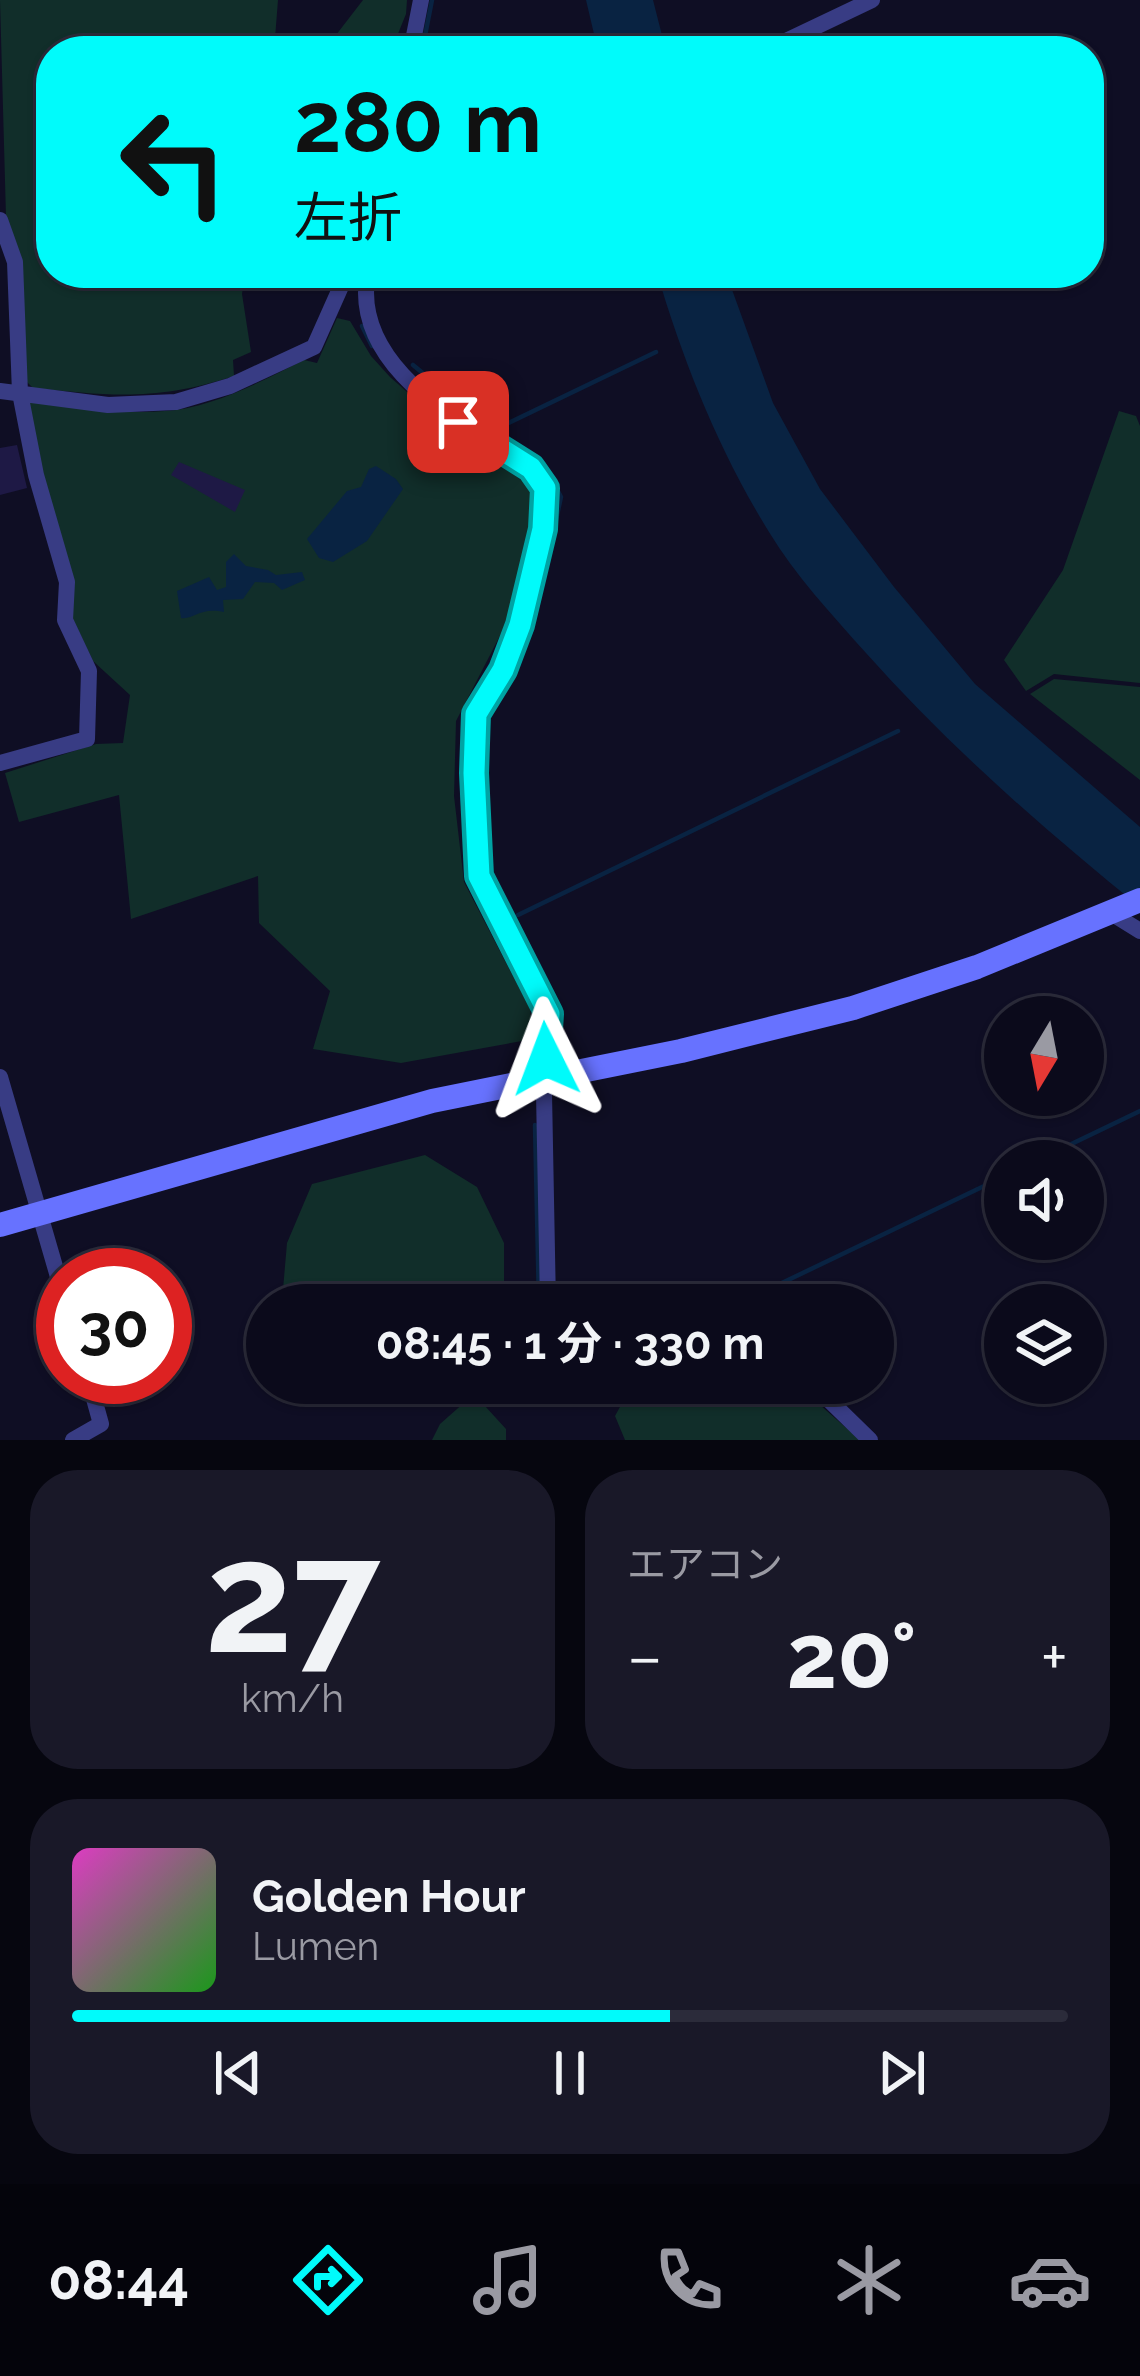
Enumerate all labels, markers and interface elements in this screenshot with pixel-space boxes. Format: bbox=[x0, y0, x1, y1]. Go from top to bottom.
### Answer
text: 280 m bbox=[294, 73, 542, 172]
icon: left bbox=[96, 84, 252, 240]
text: 左折 bbox=[294, 186, 402, 250]
pin bbox=[407, 371, 509, 473]
icon: arrive bbox=[425, 389, 491, 455]
position arrow bbox=[483, 996, 609, 1122]
north arrow bbox=[984, 996, 1104, 1116]
map controls bbox=[984, 996, 1104, 1404]
button: sound bbox=[984, 1140, 1104, 1260]
speed limit sign: 30 bbox=[36, 1248, 192, 1404]
button: layers bbox=[984, 1284, 1104, 1404]
text: 08:45 · 1 分 · 330 m bbox=[376, 1317, 764, 1370]
text: 27 bbox=[205, 1505, 380, 1689]
text: エアコン bbox=[627, 1541, 783, 1587]
text: 20° bbox=[786, 1603, 917, 1709]
text: − bbox=[627, 1618, 663, 1695]
text: + bbox=[1041, 1618, 1068, 1695]
text: km/h bbox=[241, 1675, 344, 1721]
text: Golden Hour bbox=[252, 1870, 526, 1923]
text: Lumen bbox=[252, 1923, 379, 1969]
icon: previous bbox=[205, 2040, 271, 2106]
icon: pause bbox=[537, 2040, 603, 2106]
icon: next bbox=[869, 2040, 935, 2106]
icon: directions bbox=[286, 2238, 370, 2322]
icon: music bbox=[466, 2238, 550, 2322]
icon: phone bbox=[647, 2238, 731, 2322]
icon: climate bbox=[827, 2238, 911, 2322]
icon: car bbox=[1008, 2238, 1092, 2322]
text: 08:44 bbox=[48, 2248, 189, 2312]

